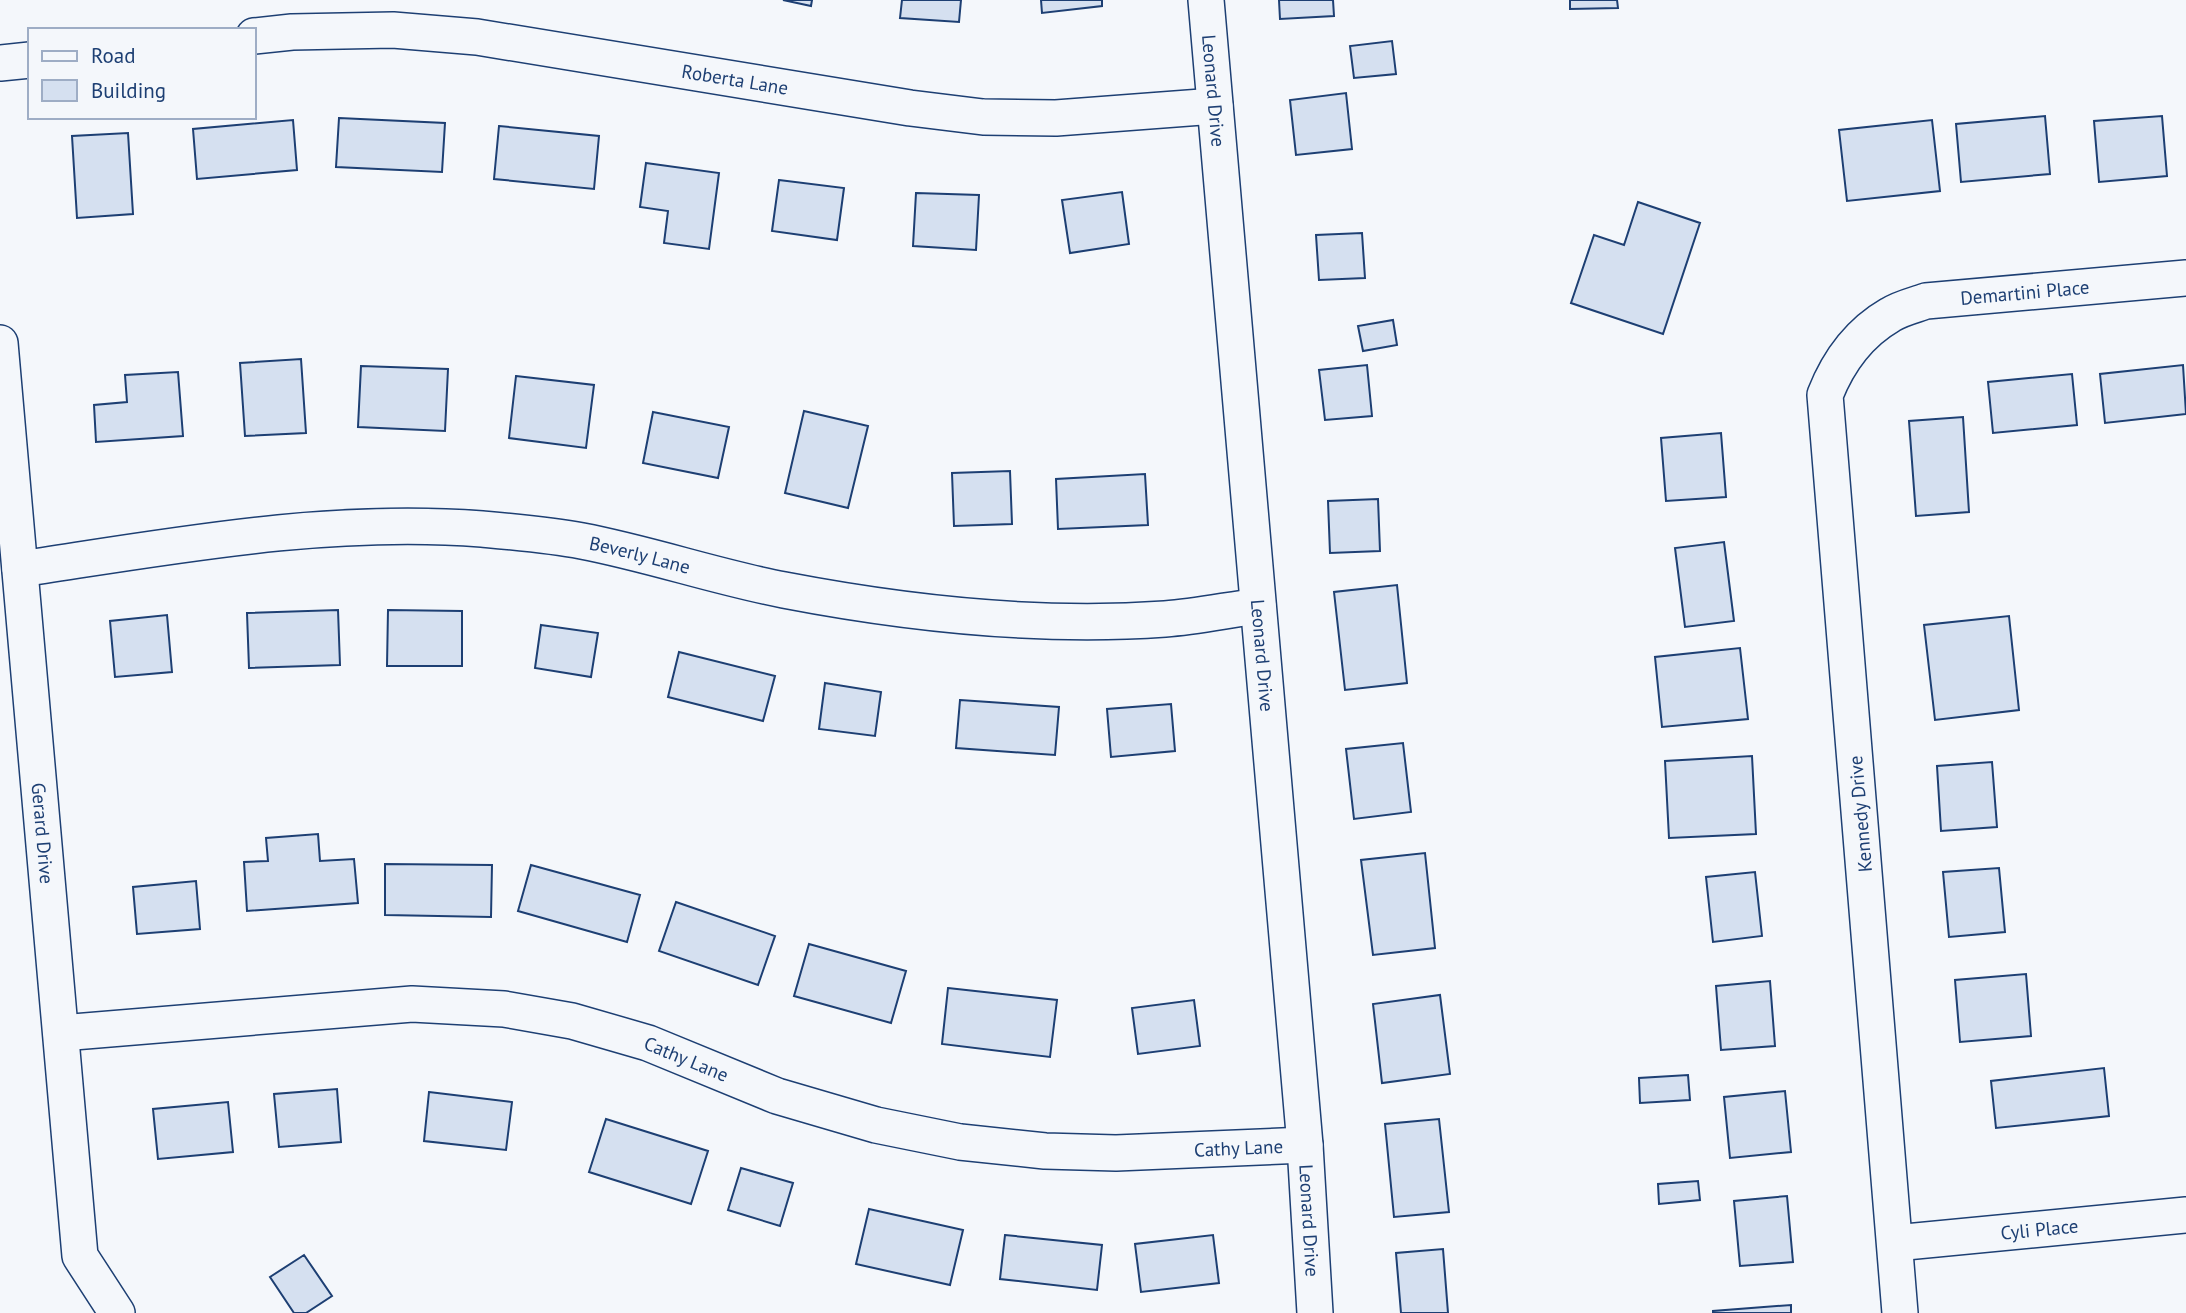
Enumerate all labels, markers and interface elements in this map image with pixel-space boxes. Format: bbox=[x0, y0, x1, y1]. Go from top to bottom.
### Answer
legend bbox=[28, 28, 256, 119]
street label: Leonard Drive bbox=[1197, 34, 1231, 148]
text: Road bbox=[91, 42, 135, 69]
street label: Roberta Lane bbox=[680, 59, 790, 100]
text: Building bbox=[91, 77, 166, 104]
street label: Demartini Place bbox=[1959, 275, 2090, 310]
street label: Beverly Lane bbox=[587, 531, 693, 579]
street label: Leonard Drive bbox=[1246, 598, 1279, 713]
street label: Kennedy Drive bbox=[1843, 755, 1877, 873]
street label: Gerard Drive bbox=[27, 781, 59, 885]
street label: Cathy Lane bbox=[641, 1031, 732, 1087]
street label: Cathy Lane bbox=[1194, 1134, 1284, 1162]
street label: Leonard Drive bbox=[1294, 1164, 1325, 1277]
street label: Cyli Place bbox=[1999, 1213, 2079, 1245]

